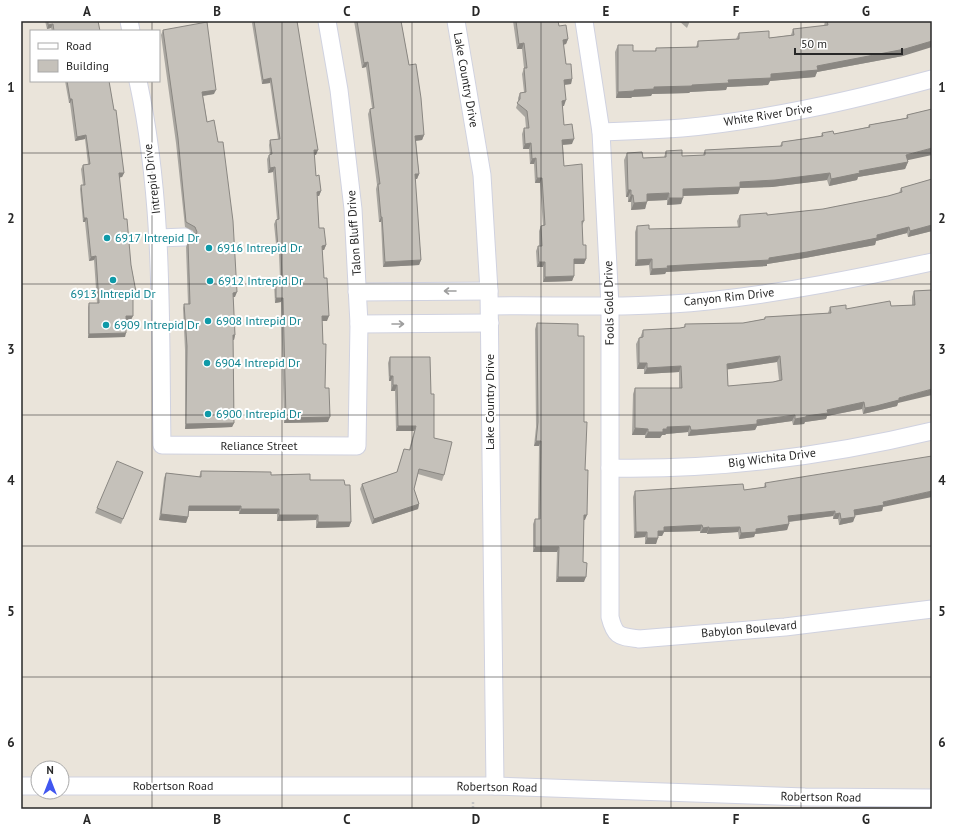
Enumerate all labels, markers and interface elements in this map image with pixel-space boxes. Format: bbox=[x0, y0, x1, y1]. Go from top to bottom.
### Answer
text: A bbox=[83, 3, 91, 20]
text: B bbox=[213, 3, 221, 20]
text: C bbox=[343, 3, 351, 20]
text: D bbox=[472, 3, 480, 20]
text: E bbox=[603, 3, 610, 20]
text: F bbox=[733, 3, 740, 20]
text: G bbox=[862, 3, 870, 20]
legend bbox=[30, 30, 160, 82]
scale bar bbox=[795, 30, 902, 56]
street label: Lake Country Drive bbox=[451, 31, 482, 129]
text: 50 m bbox=[801, 36, 827, 51]
text: Road bbox=[66, 38, 91, 53]
text: Building bbox=[66, 58, 109, 73]
text: 1 bbox=[7, 79, 15, 96]
text: 1 bbox=[938, 79, 946, 96]
street label: White River Drive bbox=[723, 100, 813, 129]
street label: Intrepid Drive bbox=[140, 143, 163, 215]
street label: Talon Bluff Drive bbox=[343, 190, 364, 276]
text: 2 bbox=[7, 210, 15, 227]
text: 2 bbox=[938, 210, 946, 227]
place label: 6917 Intrepid Dr bbox=[115, 230, 199, 245]
marker: 6917 Intrepid Dr bbox=[102, 233, 112, 243]
place label: 6916 Intrepid Dr bbox=[217, 240, 302, 255]
marker: 6916 Intrepid Dr bbox=[204, 243, 214, 253]
street label: Fools Gold Drive bbox=[600, 261, 617, 345]
place label: 6912 Intrepid Dr bbox=[218, 273, 303, 288]
marker: 6913 Intrepid Dr bbox=[108, 275, 118, 285]
marker: 6912 Intrepid Dr bbox=[205, 276, 215, 286]
street label: Canyon Rim Drive bbox=[683, 284, 775, 309]
place label: 6913 Intrepid Dr bbox=[71, 286, 155, 301]
one-way arrow bbox=[444, 287, 457, 295]
place label: 6908 Intrepid Dr bbox=[216, 313, 301, 328]
marker: 6908 Intrepid Dr bbox=[203, 316, 213, 326]
place label: 6909 Intrepid Dr bbox=[114, 317, 199, 332]
marker: 6909 Intrepid Dr bbox=[101, 320, 111, 330]
one-way arrow bbox=[391, 320, 404, 328]
text: 3 bbox=[7, 341, 15, 358]
text: 3 bbox=[938, 341, 946, 358]
street label: Lake Country Drive bbox=[482, 354, 497, 450]
place label: 6904 Intrepid Dr bbox=[215, 355, 300, 370]
marker: 6904 Intrepid Dr bbox=[202, 358, 212, 368]
place label: 6900 Intrepid Dr bbox=[216, 406, 301, 421]
marker: 6900 Intrepid Dr bbox=[203, 409, 213, 419]
street label: Reliance Street bbox=[221, 438, 297, 453]
street label: Big Wichita Drive bbox=[727, 445, 817, 470]
text: 4 bbox=[7, 472, 15, 489]
text: 4 bbox=[938, 472, 946, 489]
text: 5 bbox=[7, 603, 15, 620]
text: 5 bbox=[938, 603, 946, 620]
street label: Babylon Boulevard bbox=[700, 617, 797, 640]
text: 6 bbox=[7, 734, 15, 751]
text: 6 bbox=[938, 734, 946, 751]
north arrow bbox=[30, 760, 70, 800]
text: N bbox=[46, 763, 54, 777]
street label: Robertson Road bbox=[133, 778, 213, 793]
street label: Robertson Road bbox=[457, 778, 538, 795]
street label: Robertson Road bbox=[781, 788, 862, 805]
text: A bbox=[83, 811, 91, 828]
text: B bbox=[213, 811, 221, 828]
text: C bbox=[343, 811, 351, 828]
text: D bbox=[472, 811, 480, 828]
text: E bbox=[603, 811, 610, 828]
text: F bbox=[733, 811, 740, 828]
text: G bbox=[862, 811, 870, 828]

